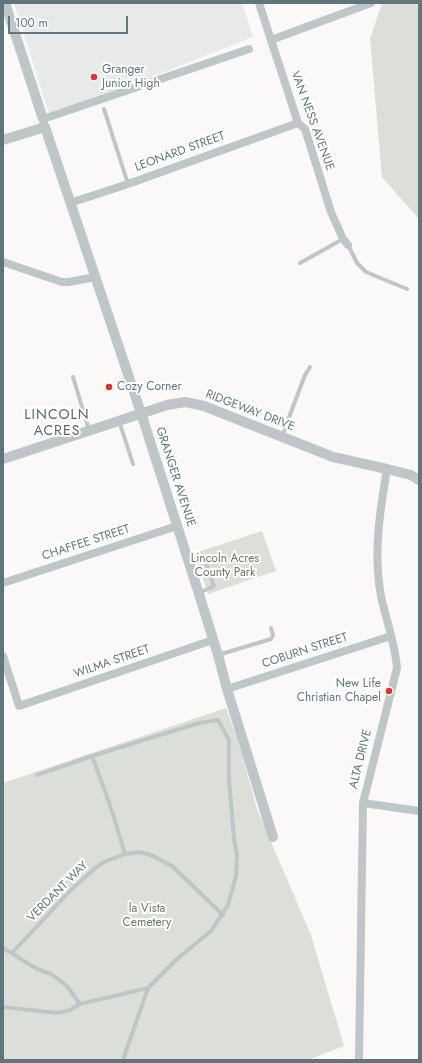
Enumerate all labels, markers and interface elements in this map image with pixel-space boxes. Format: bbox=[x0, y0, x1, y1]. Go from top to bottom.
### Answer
scale bar bbox=[10, 8, 130, 34]
text: 100 m bbox=[15, 14, 48, 32]
place label: Granger Junior High bbox=[102, 63, 160, 91]
street label: VAN NESS AVENUE bbox=[287, 69, 337, 173]
marker: Granger Junior High bbox=[89, 72, 99, 82]
street label: LEONARD STREET bbox=[133, 129, 227, 175]
place label: Cozy Corner bbox=[117, 380, 182, 394]
marker: Cozy Corner bbox=[104, 382, 114, 392]
street label: RIDGEWAY DRIVE bbox=[203, 387, 297, 435]
district label: LINCOLN ACRES bbox=[24, 408, 90, 440]
street label: GRANGER AVENUE bbox=[152, 425, 198, 529]
street label: CHAFFEE STREET bbox=[40, 522, 132, 564]
park label: Lincoln Acres County Park bbox=[191, 552, 259, 580]
street label: COBURN STREET bbox=[260, 630, 350, 672]
street label: WILMA STREET bbox=[72, 642, 152, 682]
place label: New Life Christian Chapel bbox=[297, 677, 381, 705]
marker: New Life Christian Chapel bbox=[384, 686, 394, 696]
street label: ALTA DRIVE bbox=[347, 728, 375, 790]
street label: VERDANT WAY bbox=[25, 859, 91, 925]
park label: la Vista Cemetery bbox=[123, 902, 171, 930]

